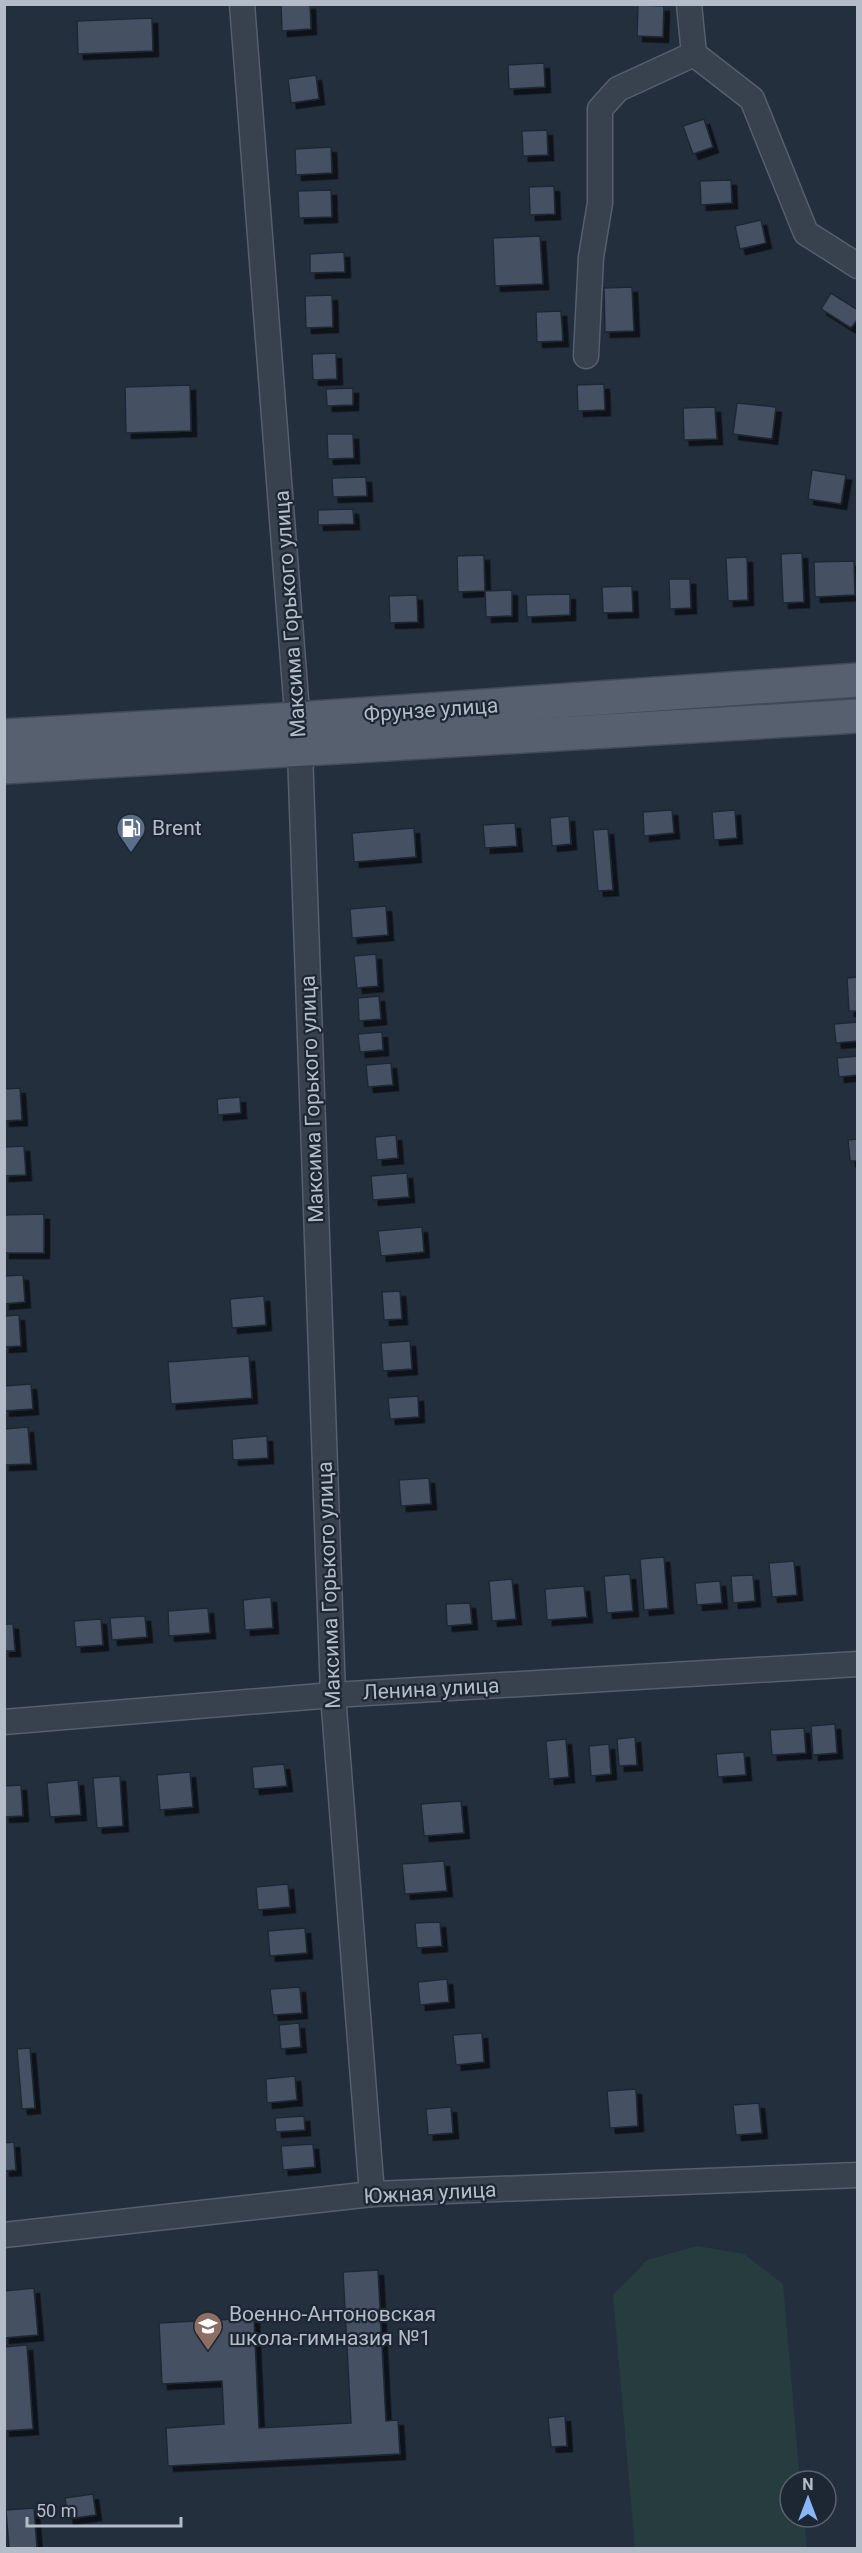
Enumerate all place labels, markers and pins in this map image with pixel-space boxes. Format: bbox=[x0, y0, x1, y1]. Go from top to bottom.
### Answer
fuel station icon: Brent bbox=[115, 812, 147, 854]
place label: Brent bbox=[152, 816, 202, 840]
place label: Военно-Антоновская школа-гимназия №1 bbox=[229, 2302, 436, 2350]
school or university icon: Военно-Антоновская школа-гимназия №1 bbox=[192, 2310, 224, 2352]

